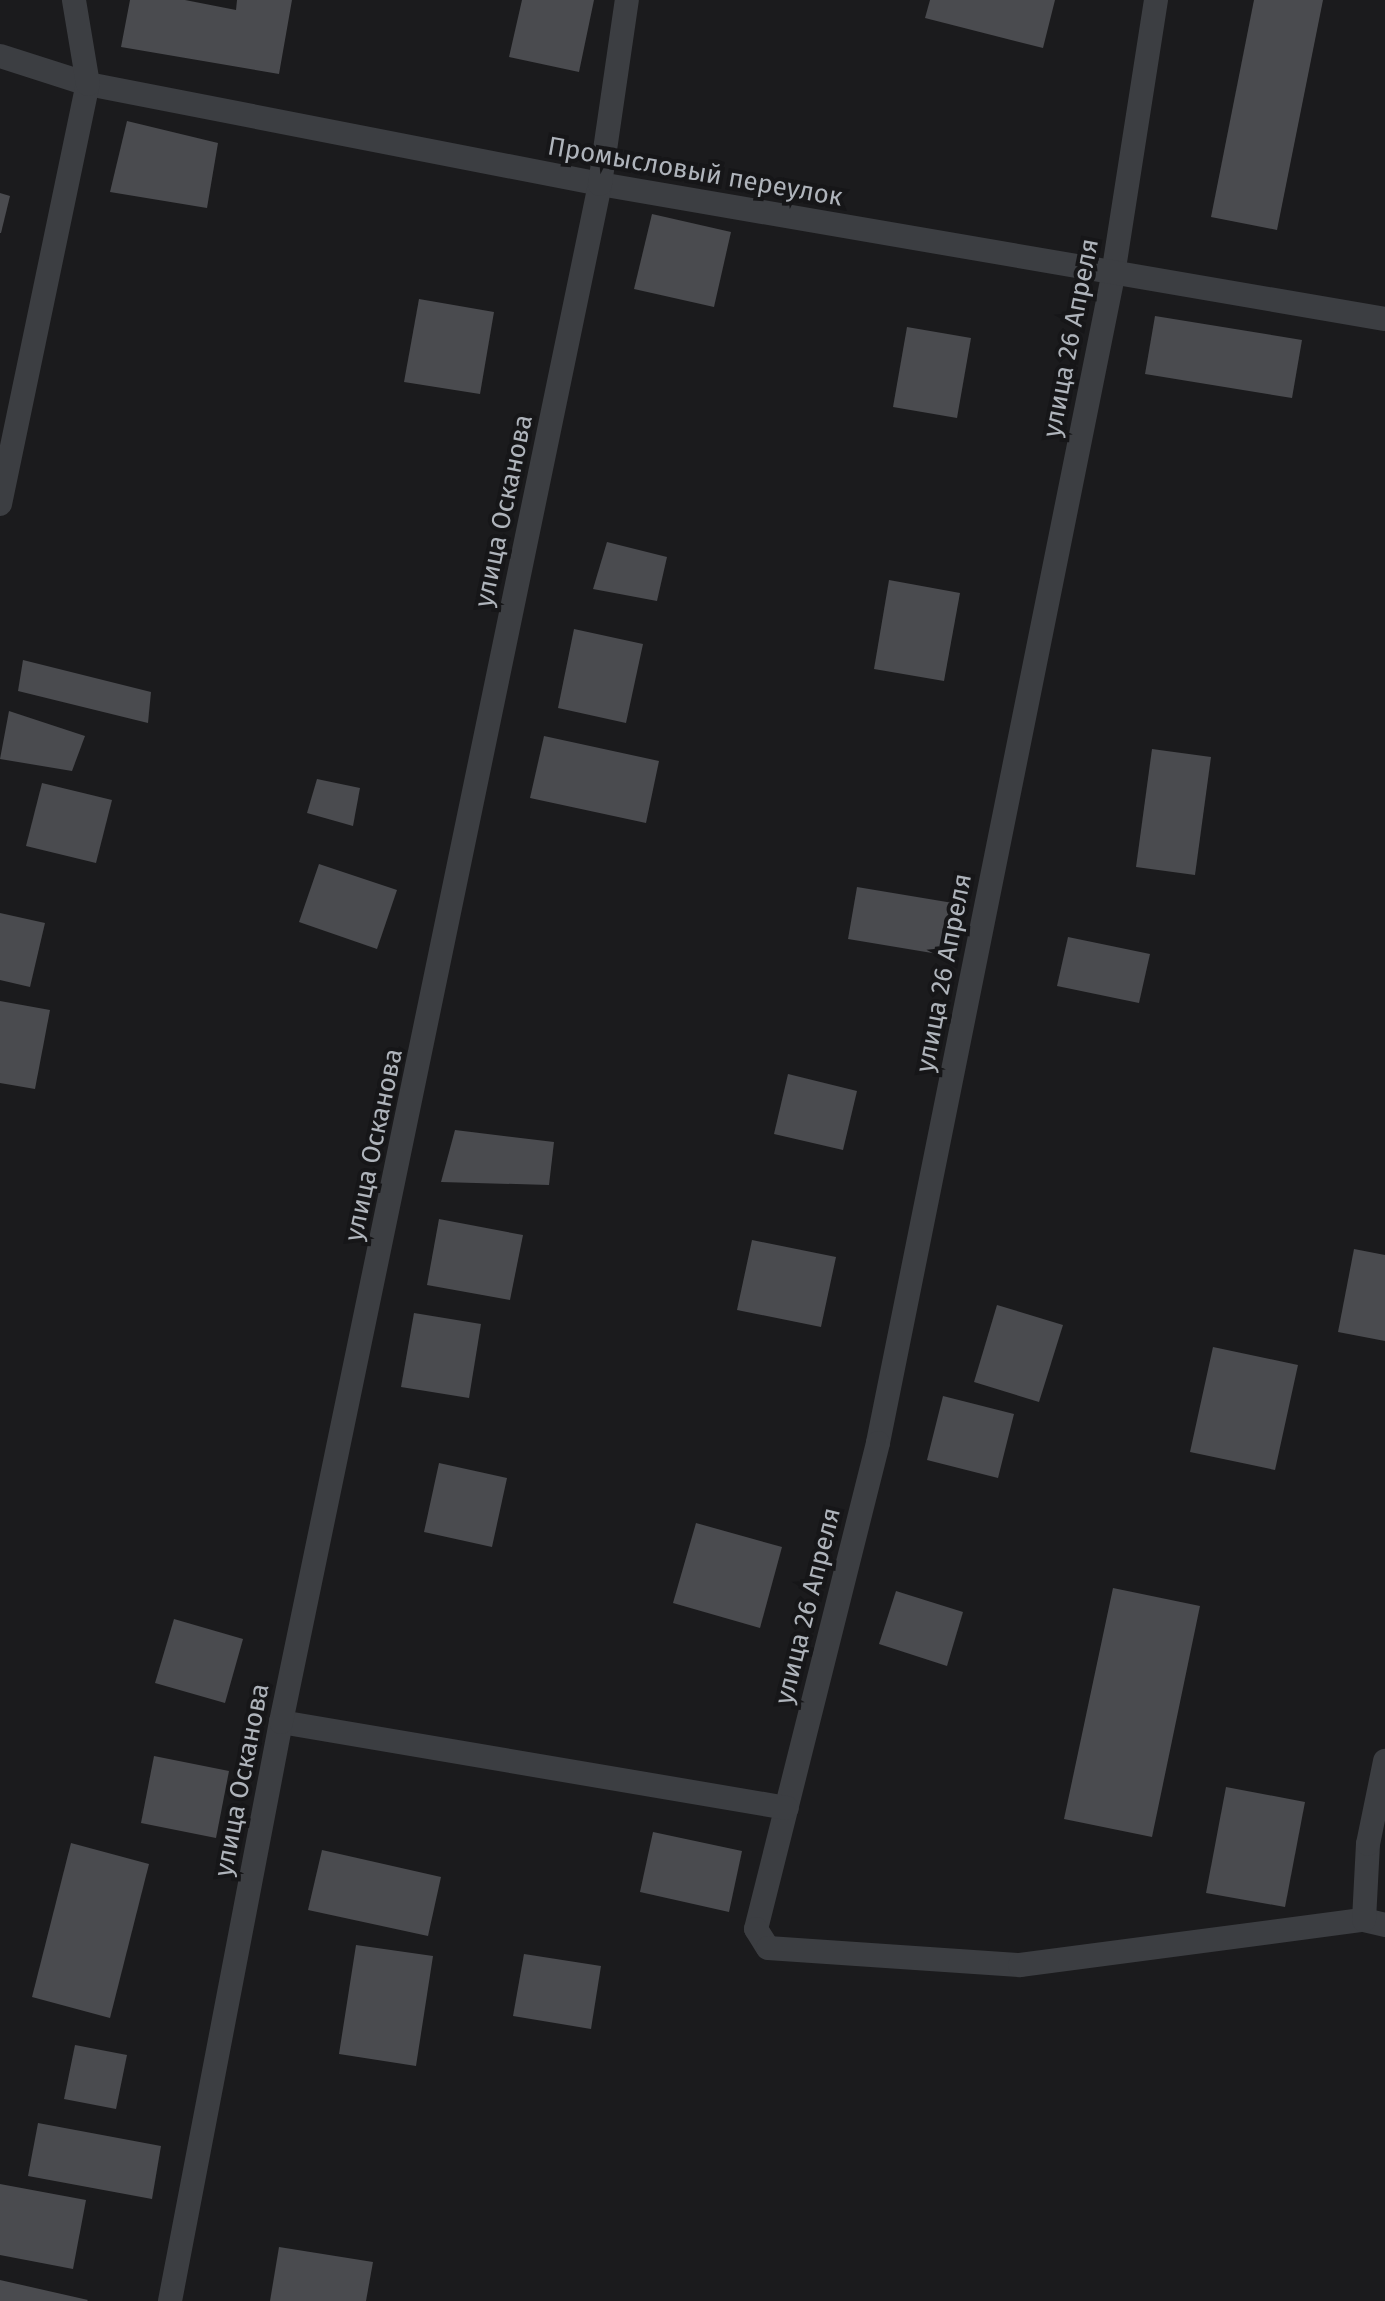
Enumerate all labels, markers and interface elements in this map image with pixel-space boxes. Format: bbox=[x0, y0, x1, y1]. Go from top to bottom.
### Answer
street label: Промысловый переулок bbox=[545, 131, 845, 213]
street label: улица 26 Апреля bbox=[1036, 236, 1106, 440]
street label: улица Осканова bbox=[468, 412, 540, 610]
street label: улица 26 Апреля bbox=[909, 871, 979, 1075]
street label: улица Осканова bbox=[338, 1046, 410, 1244]
street label: улица 26 Апреля bbox=[768, 1504, 848, 1708]
street label: улица Осканова bbox=[208, 1681, 276, 1879]

